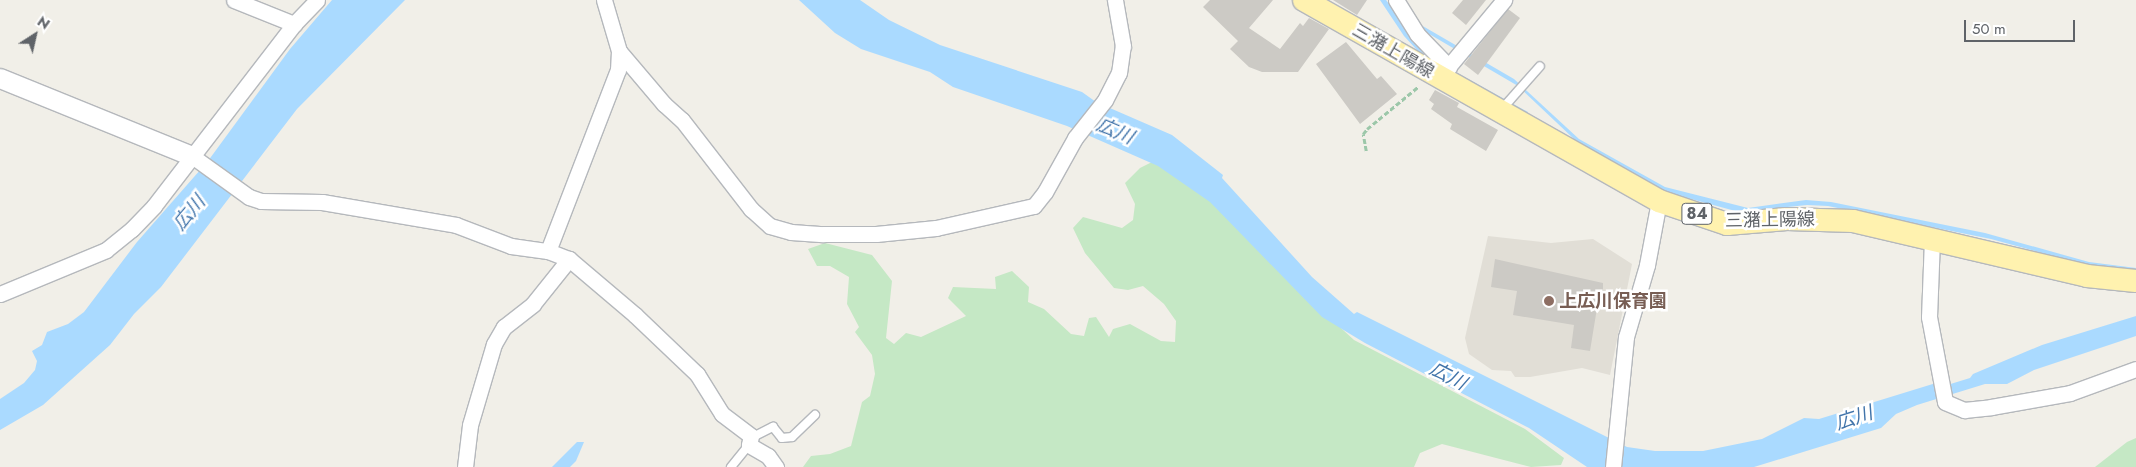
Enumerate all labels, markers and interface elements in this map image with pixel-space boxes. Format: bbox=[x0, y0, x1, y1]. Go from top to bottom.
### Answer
north arrow bbox=[10, 10, 60, 60]
scale bar bbox=[1966, 10, 2077, 42]
text: N bbox=[33, 11, 54, 34]
text: 50 m bbox=[1972, 18, 2006, 40]
street label: 三潴上陽線 bbox=[1349, 19, 1437, 83]
water label: 広川 bbox=[1093, 113, 1137, 149]
water label: 広川 bbox=[168, 191, 210, 235]
road number: 84 bbox=[1681, 200, 1713, 228]
street label: 三潴上陽線 bbox=[1725, 208, 1815, 232]
place label: 上広川保育園 bbox=[1559, 290, 1667, 312]
marker: 上広川保育園 bbox=[1543, 295, 1555, 307]
water label: 広川 bbox=[1426, 357, 1470, 395]
water label: 広川 bbox=[1832, 401, 1876, 435]

